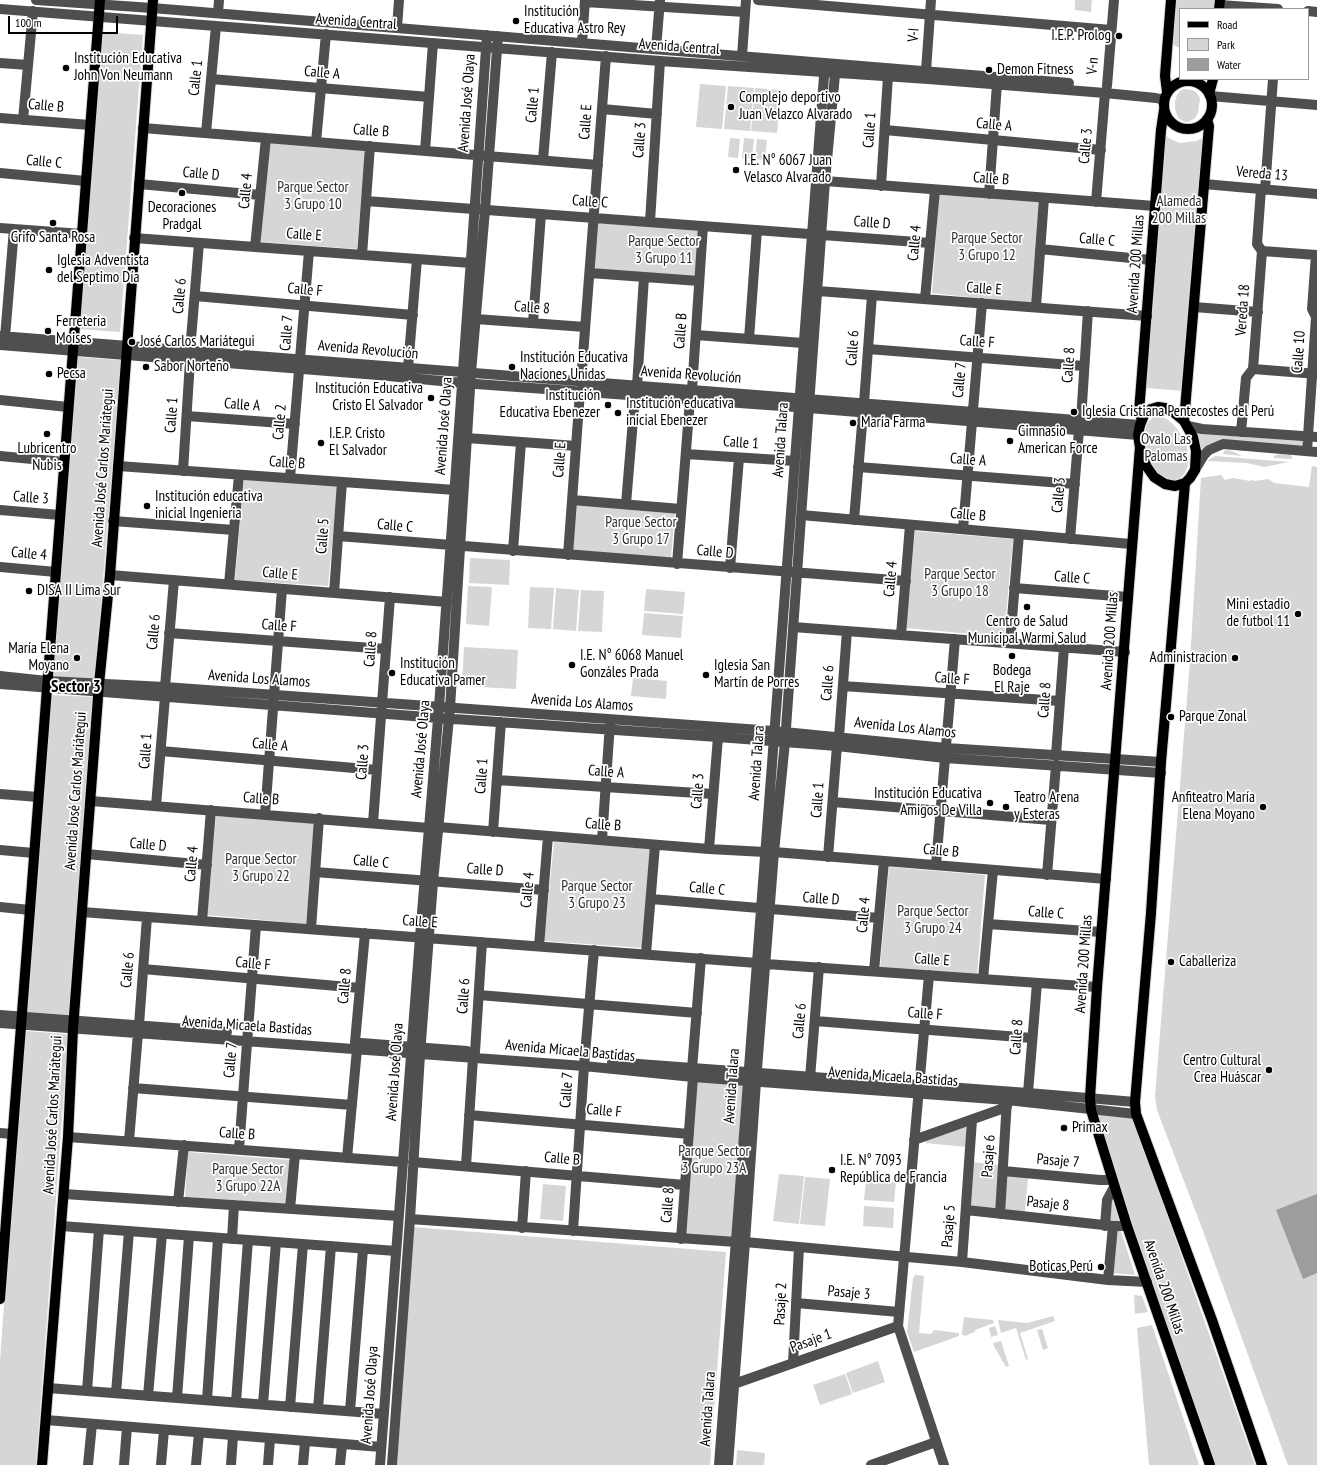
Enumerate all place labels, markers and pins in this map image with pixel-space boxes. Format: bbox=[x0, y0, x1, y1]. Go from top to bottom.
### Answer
place label: Institución Educativa Astro Rey bbox=[524, 3, 625, 38]
marker: Institución Educativa Astro Rey bbox=[511, 16, 521, 26]
place label: I.E.P. Prolog bbox=[1051, 27, 1111, 45]
marker: I.E.P. Prolog bbox=[1114, 31, 1124, 41]
place label: Institución Educativa John Von Neumann bbox=[74, 50, 182, 85]
place label: Demon Fitness bbox=[997, 61, 1074, 79]
marker: Institución Educativa John Von Neumann bbox=[61, 63, 71, 73]
marker: Demon Fitness bbox=[984, 65, 994, 75]
place label: Complejo deportivo Juan Velazco Alvarado bbox=[739, 89, 852, 124]
marker: Complejo deportivo Juan Velazco Alvarado bbox=[726, 102, 736, 112]
place label: I.E. N° 6067 Juan Velasco Alvarado bbox=[744, 152, 832, 187]
marker: I.E. N° 6067 Juan Velasco Alvarado bbox=[731, 165, 741, 175]
marker: Decoraciones Pradgal bbox=[177, 188, 187, 198]
place label: Decoraciones Pradgal bbox=[148, 199, 216, 234]
marker: Grifo Santa Rosa bbox=[48, 218, 58, 228]
place label: Grifo Santa Rosa bbox=[11, 229, 95, 247]
place label: Iglesia Adventista del Septimo Día bbox=[57, 252, 149, 287]
marker: Iglesia Adventista del Septimo Día bbox=[44, 265, 54, 275]
place label: Ferreteria Moises bbox=[56, 313, 106, 348]
marker: Ferreteria Moises bbox=[43, 326, 53, 336]
place label: José Carlos Mariátegui bbox=[140, 333, 255, 351]
marker: José Carlos Mariátegui bbox=[127, 337, 137, 347]
place label: Institución Educativa Naciones Unidas bbox=[520, 349, 628, 384]
place label: Sabor Norteño bbox=[154, 358, 229, 376]
marker: Sabor Norteño bbox=[141, 362, 151, 372]
marker: Institución Educativa Naciones Unidas bbox=[507, 362, 517, 372]
place label: Pecsa bbox=[57, 365, 86, 383]
marker: Pecsa bbox=[44, 369, 54, 379]
place label: Institución Educativa Cristo El Salvador bbox=[315, 380, 423, 415]
place label: Institución Educativa Ebenezer bbox=[500, 387, 600, 422]
marker: Institución Educativa Cristo El Salvador bbox=[426, 393, 436, 403]
place label: Institución educativa inicial Ebenezer bbox=[626, 395, 734, 430]
marker: Institución Educativa Ebenezer bbox=[603, 400, 613, 410]
place label: Iglesia Cristiana Pentecostes del Perú bbox=[1082, 403, 1274, 421]
marker: Iglesia Cristiana Pentecostes del Perú bbox=[1069, 407, 1079, 417]
marker: Institución educativa inicial Ebenezer bbox=[613, 408, 623, 418]
place label: María Farma bbox=[861, 414, 925, 432]
marker: María Farma bbox=[848, 418, 858, 428]
place label: Gimnasio American Force bbox=[1018, 423, 1098, 458]
place label: I.E.P. Cristo El Salvador bbox=[329, 425, 387, 460]
marker: Lubricentro Nubis bbox=[42, 429, 52, 439]
marker: Gimnasio American Force bbox=[1005, 436, 1015, 446]
marker: I.E.P. Cristo El Salvador bbox=[316, 438, 326, 448]
place label: Lubricentro Nubis bbox=[18, 440, 76, 475]
place label: Institución educativa inicial Ingenieria bbox=[155, 488, 263, 523]
marker: Institución educativa inicial Ingenieria bbox=[142, 501, 152, 511]
place label: DISA II Lima Sur bbox=[37, 582, 121, 600]
marker: DISA II Lima Sur bbox=[24, 586, 34, 596]
place label: Mini estadio de futbol 11 bbox=[1226, 596, 1290, 631]
marker: Centro de Salud Municipal Warmi Salud bbox=[1022, 602, 1032, 612]
marker: Mini estadio de futbol 11 bbox=[1293, 609, 1303, 619]
place label: Centro de Salud Municipal Warmi Salud bbox=[968, 613, 1086, 648]
place label: María Elena Moyano bbox=[8, 640, 69, 675]
place label: I.E. N° 6068 Manuel Gonzáles Prada bbox=[580, 647, 683, 682]
place label: Administracion bbox=[1150, 649, 1227, 667]
marker: Bodega El Raje bbox=[1007, 651, 1017, 661]
marker: María Elena Moyano bbox=[72, 653, 82, 663]
marker: Administracion bbox=[1230, 653, 1240, 663]
place label: Institución Educativa Pamer bbox=[400, 655, 486, 690]
place label: Iglesia San Martín de Porres bbox=[714, 657, 799, 692]
marker: I.E. N° 6068 Manuel Gonzáles Prada bbox=[567, 660, 577, 670]
place label: Bodega El Raje bbox=[993, 662, 1031, 697]
marker: Institución Educativa Pamer bbox=[387, 668, 397, 678]
marker: Iglesia San Martín de Porres bbox=[701, 670, 711, 680]
place label: Parque Zonal bbox=[1179, 708, 1246, 726]
marker: Parque Zonal bbox=[1166, 712, 1176, 722]
place label: Institución Educativa Amigos De Villa bbox=[874, 785, 982, 820]
place label: Teatro Arena y Esteras bbox=[1014, 789, 1079, 824]
place label: Anfiteatro María Elena Moyano bbox=[1172, 789, 1255, 824]
marker: Institución Educativa Amigos De Villa bbox=[985, 798, 995, 808]
marker: Teatro Arena y Esteras bbox=[1001, 802, 1011, 812]
marker: Anfiteatro María Elena Moyano bbox=[1258, 802, 1268, 812]
place label: Caballeriza bbox=[1179, 953, 1236, 971]
marker: Caballeriza bbox=[1166, 957, 1176, 967]
place label: Centro Cultural Crea Huáscar bbox=[1183, 1052, 1261, 1087]
marker: Centro Cultural Crea Huáscar bbox=[1264, 1065, 1274, 1075]
place label: Primax bbox=[1072, 1119, 1108, 1137]
marker: Primax bbox=[1059, 1123, 1069, 1133]
place label: I.E. N° 7093 República de Francia bbox=[840, 1152, 947, 1187]
marker: I.E. N° 7093 República de Francia bbox=[827, 1165, 837, 1175]
place label: Boticas Perú bbox=[1029, 1258, 1093, 1276]
marker: Boticas Perú bbox=[1096, 1262, 1106, 1272]

